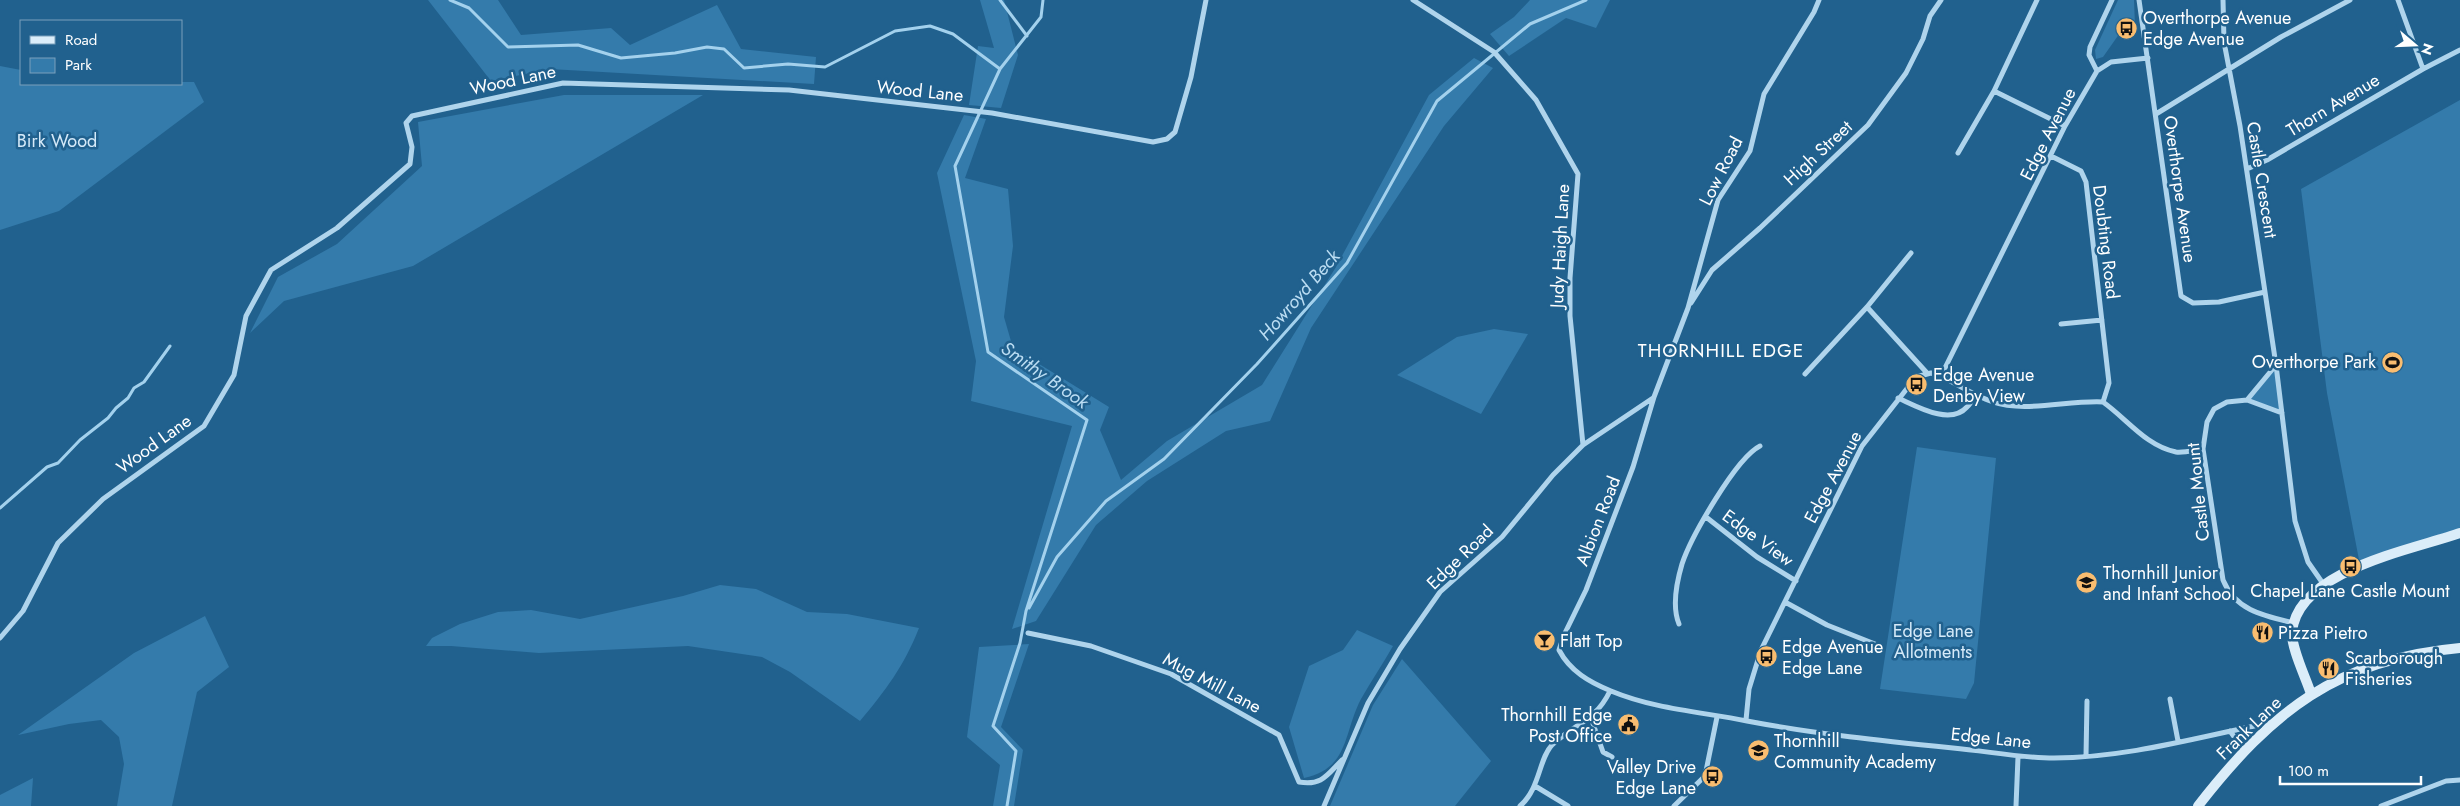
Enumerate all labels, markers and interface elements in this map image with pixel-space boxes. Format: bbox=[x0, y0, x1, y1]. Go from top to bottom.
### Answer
place label: Overthorpe Avenue Edge Avenue bbox=[2143, 5, 2291, 52]
bus stop icon: Overthorpe Avenue Edge Avenue bbox=[2115, 16, 2139, 40]
legend bbox=[20, 20, 182, 85]
north arrow bbox=[2390, 20, 2440, 70]
text: Road bbox=[65, 29, 97, 51]
text: N bbox=[2416, 41, 2439, 58]
text: Park bbox=[65, 54, 92, 76]
street label: Wood Lane bbox=[468, 58, 558, 102]
street label: Thorn Avenue bbox=[2281, 67, 2385, 143]
street label: Wood Lane bbox=[875, 74, 965, 108]
street label: Edge Avenue bbox=[2013, 83, 2083, 185]
street label: High Street bbox=[1778, 114, 1859, 192]
street label: Overthorpe Avenue bbox=[2157, 114, 2203, 264]
street label: Castle Crescent bbox=[2240, 120, 2284, 241]
park label: Birk Wood bbox=[17, 128, 97, 154]
street label: Low Road bbox=[1693, 132, 1749, 210]
street label: Judy Haigh Lane bbox=[1544, 183, 1576, 311]
street label: Doubting Road bbox=[2086, 183, 2126, 301]
water label: Howroyd Beck bbox=[1252, 243, 1347, 346]
water label: Smithy Brook bbox=[996, 335, 1095, 416]
district label: THORNHILL EDGE bbox=[1638, 337, 1804, 364]
place label: Overthorpe Park bbox=[2252, 349, 2376, 375]
sports icon: Overthorpe Park bbox=[2380, 350, 2404, 374]
place label: Edge Avenue Denby View bbox=[1933, 362, 2034, 409]
bus stop icon: Edge Avenue Denby View bbox=[1905, 373, 1929, 397]
street label: Wood Lane bbox=[111, 408, 197, 480]
street label: Edge Avenue bbox=[1798, 426, 1868, 528]
street label: Castle Mount bbox=[2180, 441, 2216, 543]
street label: Albion Road bbox=[1569, 472, 1627, 570]
street label: Edge View bbox=[1717, 503, 1800, 573]
street label: Edge Road bbox=[1421, 519, 1499, 595]
bus stop icon: Chapel Lane Castle Mount bbox=[2338, 554, 2362, 578]
place label: Thornhill Junior and Infant School bbox=[2103, 560, 2235, 607]
school or university icon: Thornhill Junior and Infant School bbox=[2075, 571, 2099, 595]
place label: Chapel Lane Castle Mount bbox=[2250, 578, 2450, 604]
park label: Edge Lane Allotments bbox=[1893, 618, 1973, 665]
place label: Pizza Pietro bbox=[2278, 620, 2368, 646]
restaurant icon: Pizza Pietro bbox=[2250, 621, 2274, 645]
place label: Flatt Top bbox=[1560, 628, 1623, 654]
bar icon: Flatt Top bbox=[1532, 629, 1556, 653]
place label: Edge Avenue Edge Lane bbox=[1782, 634, 1883, 681]
bus stop icon: Edge Avenue Edge Lane bbox=[1754, 645, 1778, 669]
place label: Scarborough Fisheries bbox=[2345, 645, 2443, 692]
street label: Mug Mill Lane bbox=[1158, 646, 1266, 720]
restaurant icon: Scarborough Fisheries bbox=[2317, 656, 2341, 680]
street label: Frank Lane bbox=[2211, 690, 2287, 766]
place label: Thornhill Edge Post Office bbox=[1501, 702, 1612, 749]
public building icon: Thornhill Edge Post Office bbox=[1616, 713, 1640, 737]
street label: Edge Lane bbox=[1950, 721, 2032, 755]
place label: Thornhill Community Academy bbox=[1774, 728, 1936, 775]
school or university icon: Thornhill Community Academy bbox=[1746, 739, 1770, 763]
place label: Valley Drive Edge Lane bbox=[1607, 754, 1696, 801]
scale bar bbox=[2280, 754, 2421, 786]
text: 100 m bbox=[2288, 760, 2329, 782]
bus stop icon: Valley Drive Edge Lane bbox=[1700, 765, 1724, 789]

